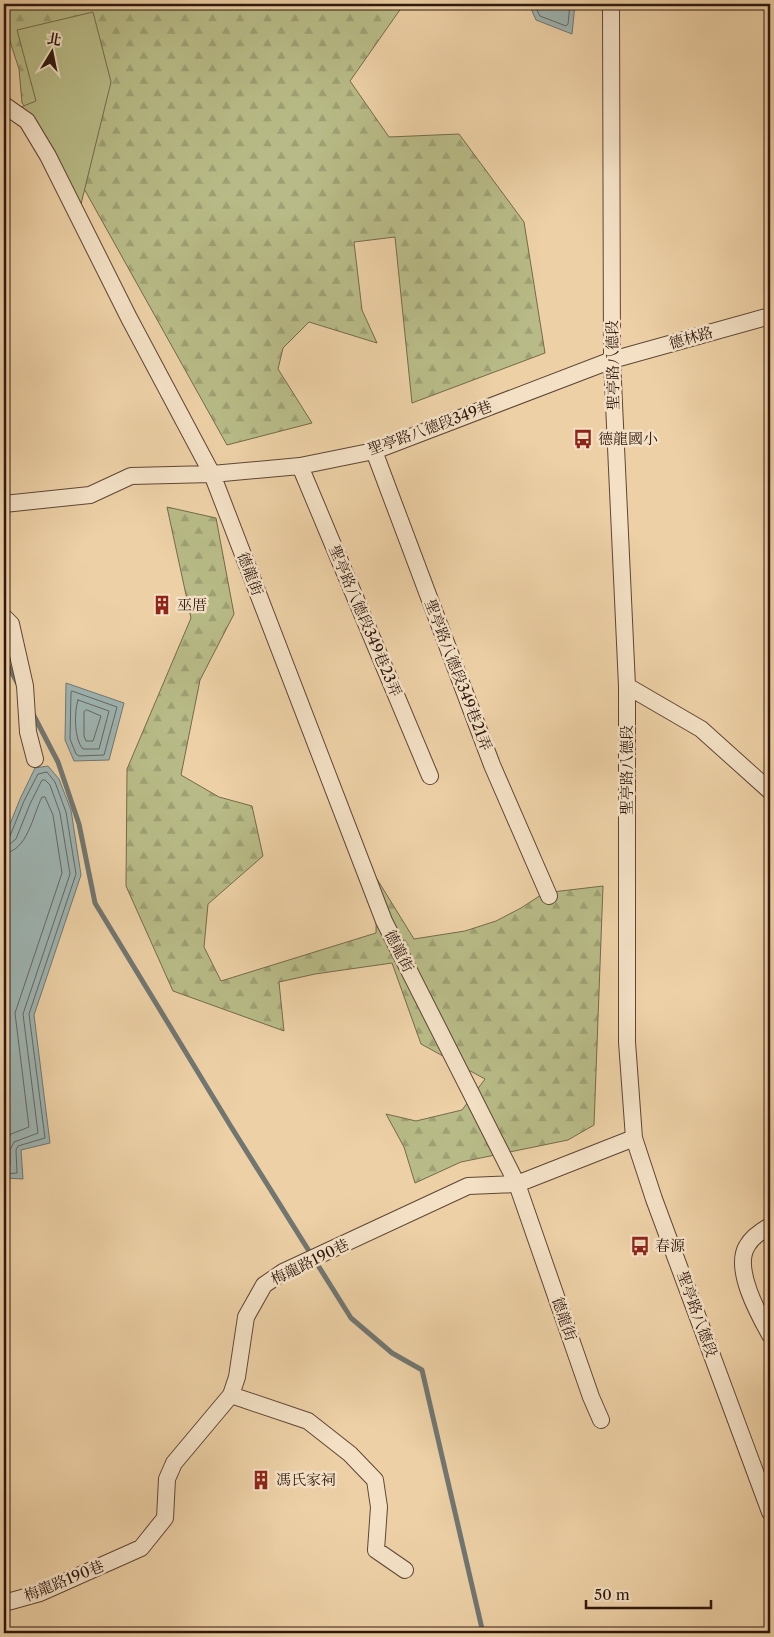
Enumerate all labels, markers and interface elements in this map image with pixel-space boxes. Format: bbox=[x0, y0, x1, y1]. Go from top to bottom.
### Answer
north arrow bbox=[28, 28, 78, 78]
text: 北 bbox=[46, 29, 63, 49]
street label: 聖亭路八德段 bbox=[602, 320, 623, 410]
street label: 德林路 bbox=[667, 322, 715, 353]
street label: 聖亭路八德段349巷 bbox=[365, 396, 494, 459]
bus stop icon: 德龍國小 bbox=[572, 428, 594, 450]
place label: 德龍國小 bbox=[598, 429, 658, 448]
street label: 聖亭路八德段349巷23弄 bbox=[325, 542, 406, 699]
street label: 德龍街 bbox=[234, 549, 267, 598]
building icon: 巫厝 bbox=[151, 594, 173, 616]
place label: 巫厝 bbox=[177, 595, 207, 614]
street label: 聖亭路八德段349巷21弄 bbox=[421, 596, 496, 753]
street label: 聖亭路八德段 bbox=[617, 725, 636, 815]
street label: 德龍街 bbox=[381, 926, 418, 975]
street label: 梅龍路190巷 bbox=[268, 1234, 352, 1289]
bus stop icon: 春源 bbox=[629, 1235, 651, 1257]
place label: 春源 bbox=[655, 1236, 685, 1255]
street label: 聖亭路八德段 bbox=[673, 1268, 722, 1359]
street label: 德龍街 bbox=[548, 1294, 581, 1343]
building icon: 馮氏家祠 bbox=[250, 1469, 272, 1491]
place label: 馮氏家祠 bbox=[276, 1470, 336, 1489]
street label: 梅龍路190巷 bbox=[21, 1556, 107, 1605]
scale bar bbox=[586, 1577, 712, 1609]
text: 50 m bbox=[594, 1585, 630, 1604]

